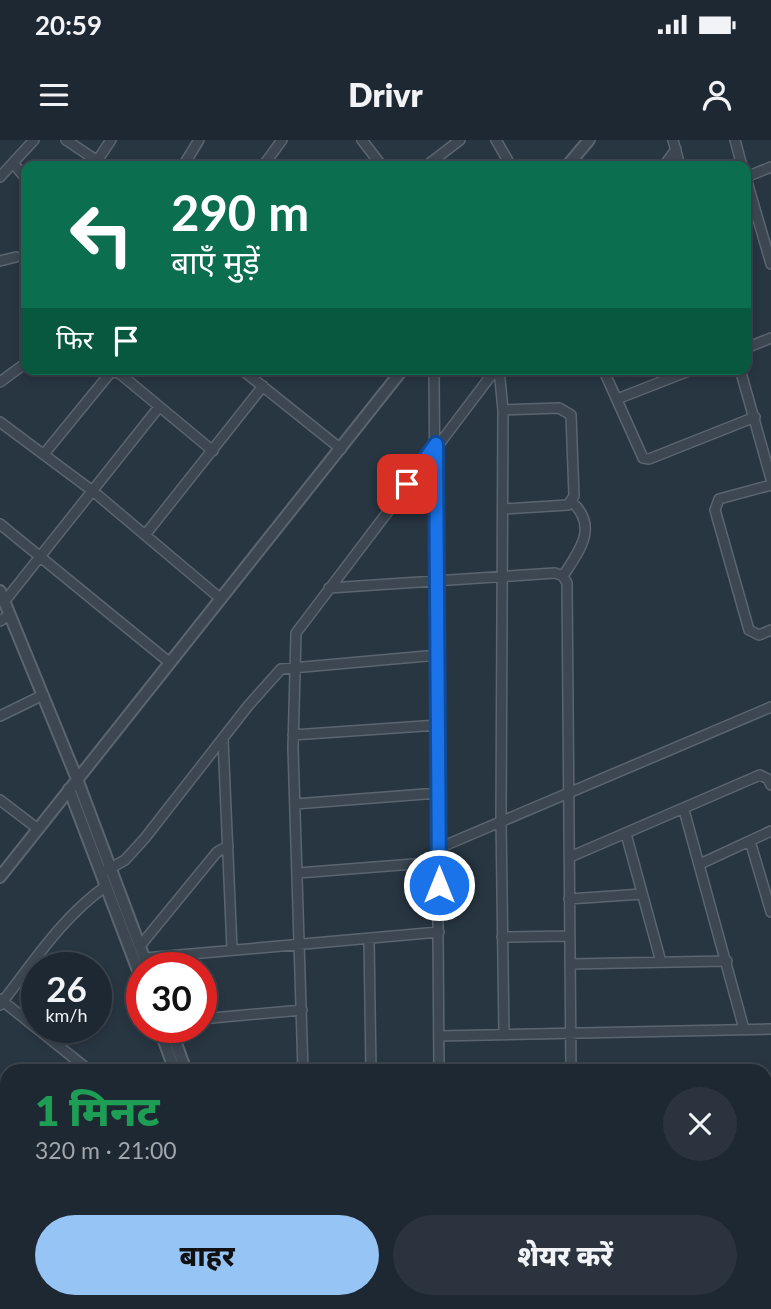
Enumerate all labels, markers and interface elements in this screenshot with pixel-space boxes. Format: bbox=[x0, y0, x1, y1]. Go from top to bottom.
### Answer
text: 20:59 bbox=[35, 9, 102, 41]
text: Drivr bbox=[348, 75, 423, 114]
icon: menu bbox=[35, 76, 73, 114]
icon: person bbox=[698, 76, 736, 114]
text: 290 m bbox=[171, 183, 309, 241]
icon: left bbox=[56, 189, 147, 280]
text: बाएँ मुड़ें bbox=[171, 242, 260, 281]
icon: arrive bbox=[107, 322, 145, 360]
text: फिर bbox=[56, 323, 93, 355]
pin bbox=[377, 454, 437, 514]
icon: arrive bbox=[388, 465, 426, 503]
position arrow bbox=[402, 848, 476, 922]
speed limit sign: 30 bbox=[126, 952, 217, 1043]
text: 26 bbox=[46, 967, 87, 1009]
text: km/h bbox=[45, 1004, 88, 1026]
text: 1 मिनट bbox=[35, 1085, 160, 1135]
button: close bbox=[663, 1087, 737, 1161]
text: 320 m · 21:00 bbox=[35, 1136, 177, 1164]
button: बाहर bbox=[35, 1215, 379, 1295]
button: शेयर करें bbox=[393, 1215, 737, 1295]

